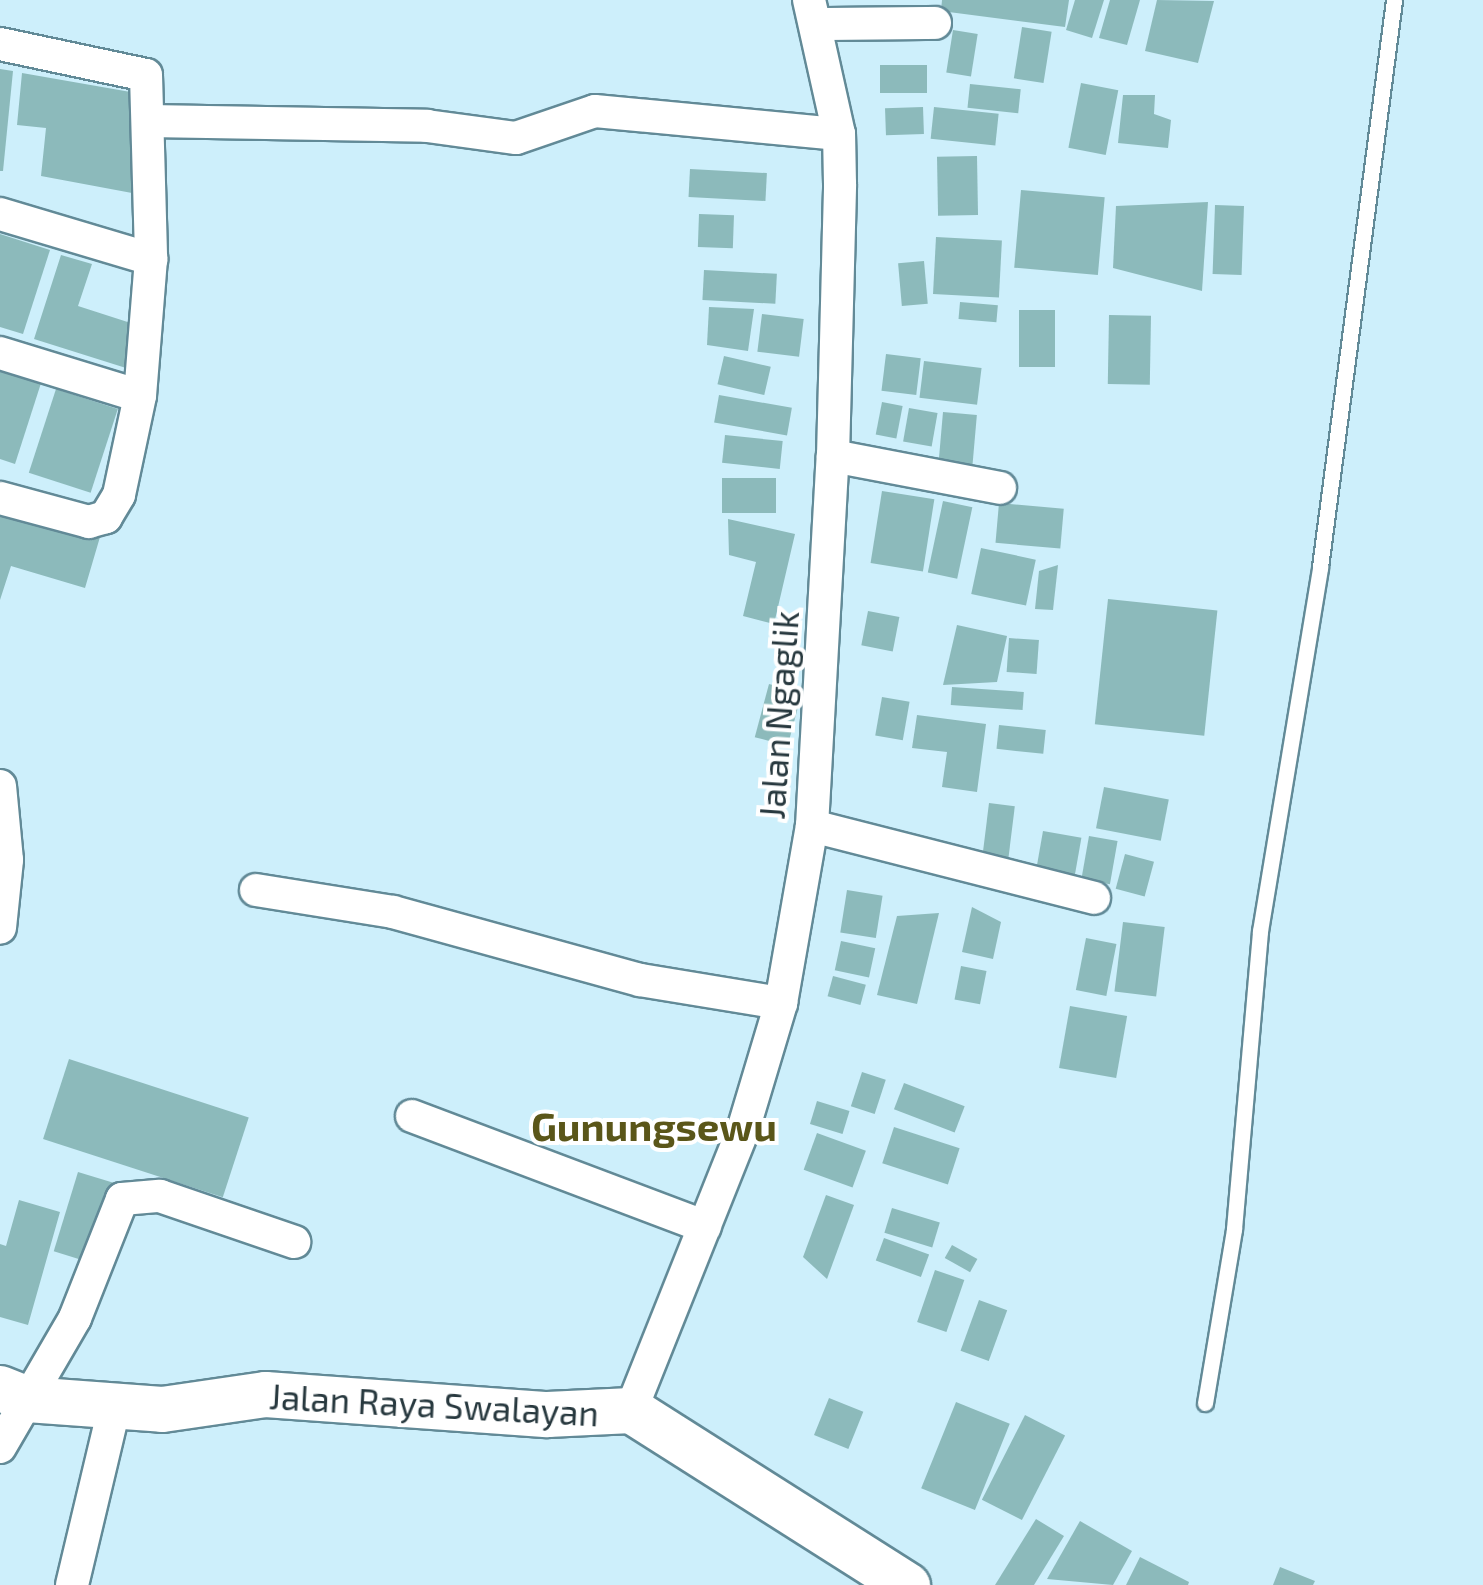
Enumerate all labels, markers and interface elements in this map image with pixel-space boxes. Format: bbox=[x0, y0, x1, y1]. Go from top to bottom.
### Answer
street label: Jalan Ngaglik bbox=[750, 610, 806, 820]
district label: Gunungsewu bbox=[531, 1101, 777, 1149]
street label: Jalan Raya Swalayan bbox=[268, 1374, 600, 1434]

